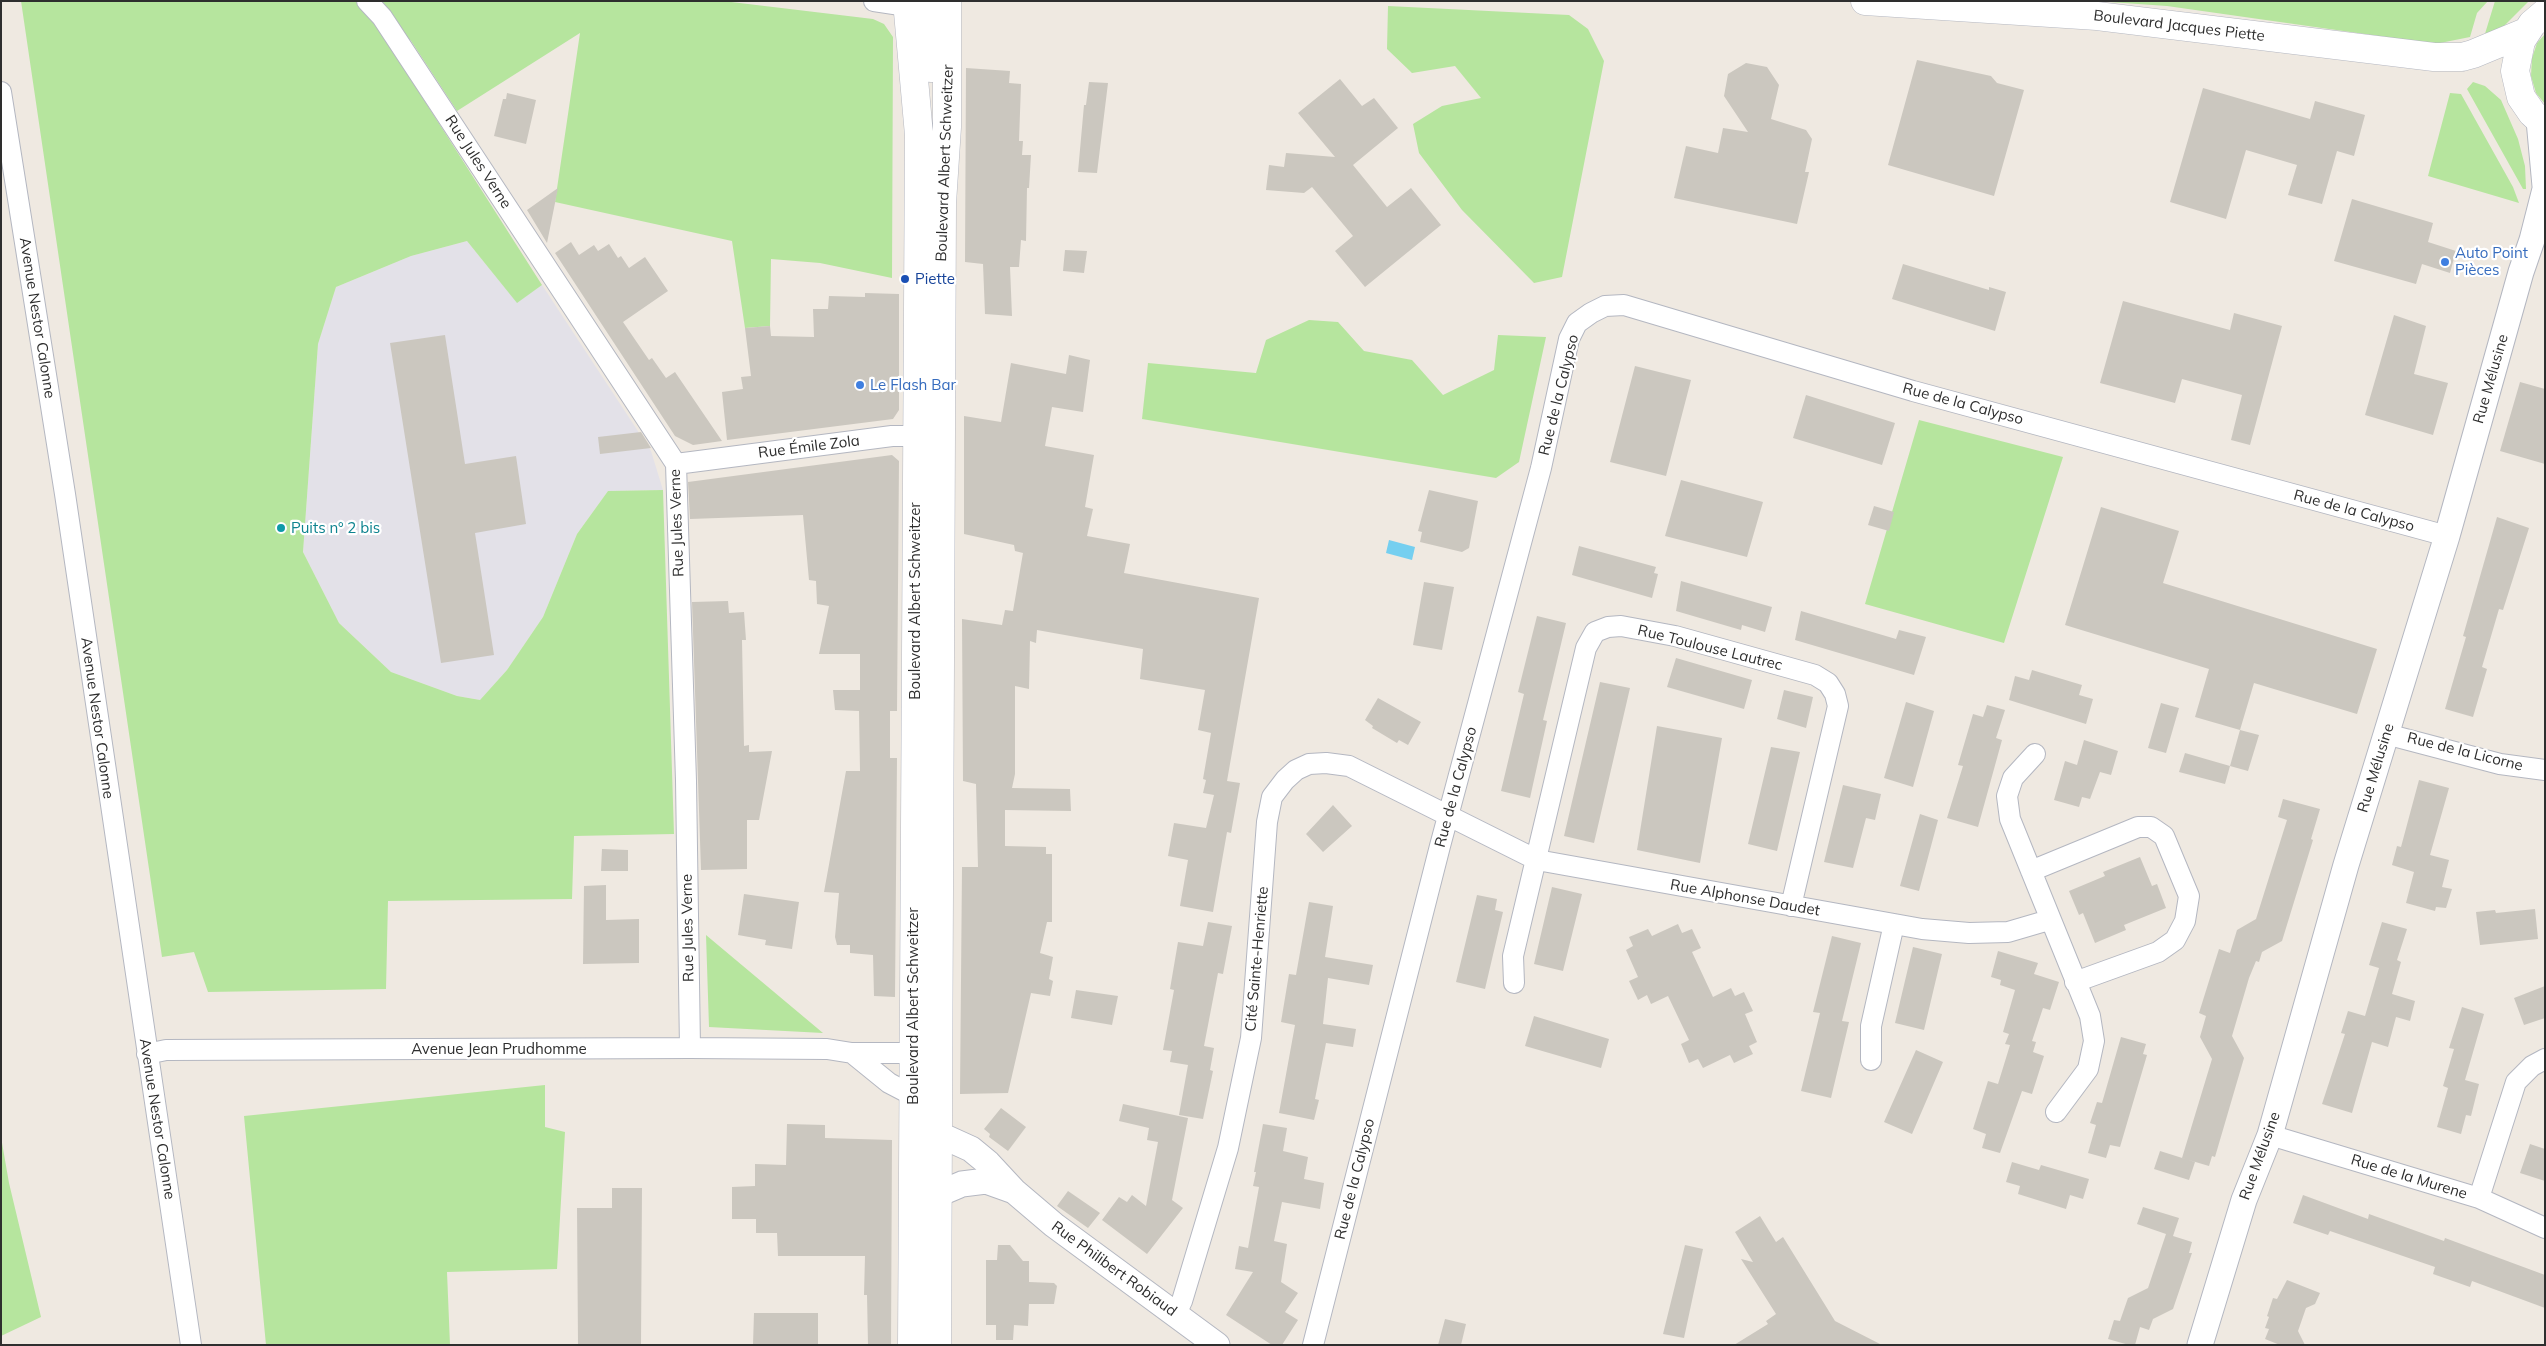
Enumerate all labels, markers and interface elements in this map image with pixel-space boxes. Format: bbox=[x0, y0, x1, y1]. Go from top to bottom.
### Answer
street label: Boulevard Jacques Piette bbox=[2092, 7, 2266, 45]
street label: Boulevard Albert Schweitzer bbox=[933, 64, 957, 262]
street label: Rue Jules Verne bbox=[441, 112, 515, 212]
street label: Avenue Nestor Calonne bbox=[15, 236, 59, 400]
place label: Auto Point Pièces bbox=[2455, 244, 2528, 279]
marker: Auto Point Pièces bbox=[2439, 256, 2451, 268]
place label: Piette bbox=[915, 270, 955, 288]
marker: Piette bbox=[899, 273, 911, 285]
street label: Rue Mélusine bbox=[2470, 332, 2512, 426]
street label: Rue de la Calypso bbox=[1535, 333, 1583, 457]
place label: Le Flash Bar bbox=[870, 376, 956, 394]
marker: Le Flash Bar bbox=[854, 379, 866, 391]
street label: Rue de la Calypso bbox=[1901, 379, 2025, 429]
street label: Rue Émile Zola bbox=[757, 432, 861, 462]
street label: Rue Jules Verne bbox=[666, 469, 688, 577]
street label: Rue de la Calypso bbox=[2292, 486, 2416, 536]
street label: Boulevard Albert Schweitzer bbox=[906, 502, 924, 700]
place label: Puits n° 2 bis bbox=[291, 519, 380, 537]
marker: Puits n° 2 bis bbox=[275, 522, 287, 534]
street label: Rue Toulouse Lautrec bbox=[1636, 621, 1784, 675]
street label: Avenue Nestor Calonne bbox=[77, 636, 117, 800]
street label: Rue Mélusine bbox=[2354, 721, 2398, 815]
street label: Rue de la Calypso bbox=[1431, 725, 1481, 849]
street label: Rue de la Licorne bbox=[2405, 729, 2525, 775]
street label: Rue Jules Verne bbox=[678, 874, 698, 982]
street label: Rue Alphonse Daudet bbox=[1669, 876, 1821, 920]
street label: Cité Sainte-Henriette bbox=[1242, 886, 1272, 1032]
street label: Boulevard Albert Schweitzer bbox=[904, 907, 922, 1105]
street label: Avenue Nestor Calonne bbox=[135, 1037, 179, 1201]
street label: Avenue Jean Prudhomme bbox=[411, 1040, 587, 1058]
street label: Rue Mélusine bbox=[2236, 1110, 2284, 1202]
street label: Rue de la Calypso bbox=[1331, 1117, 1379, 1241]
street label: Rue de la Murene bbox=[2349, 1151, 2469, 1203]
street label: Rue Philibert Robiaud bbox=[1048, 1217, 1180, 1321]

